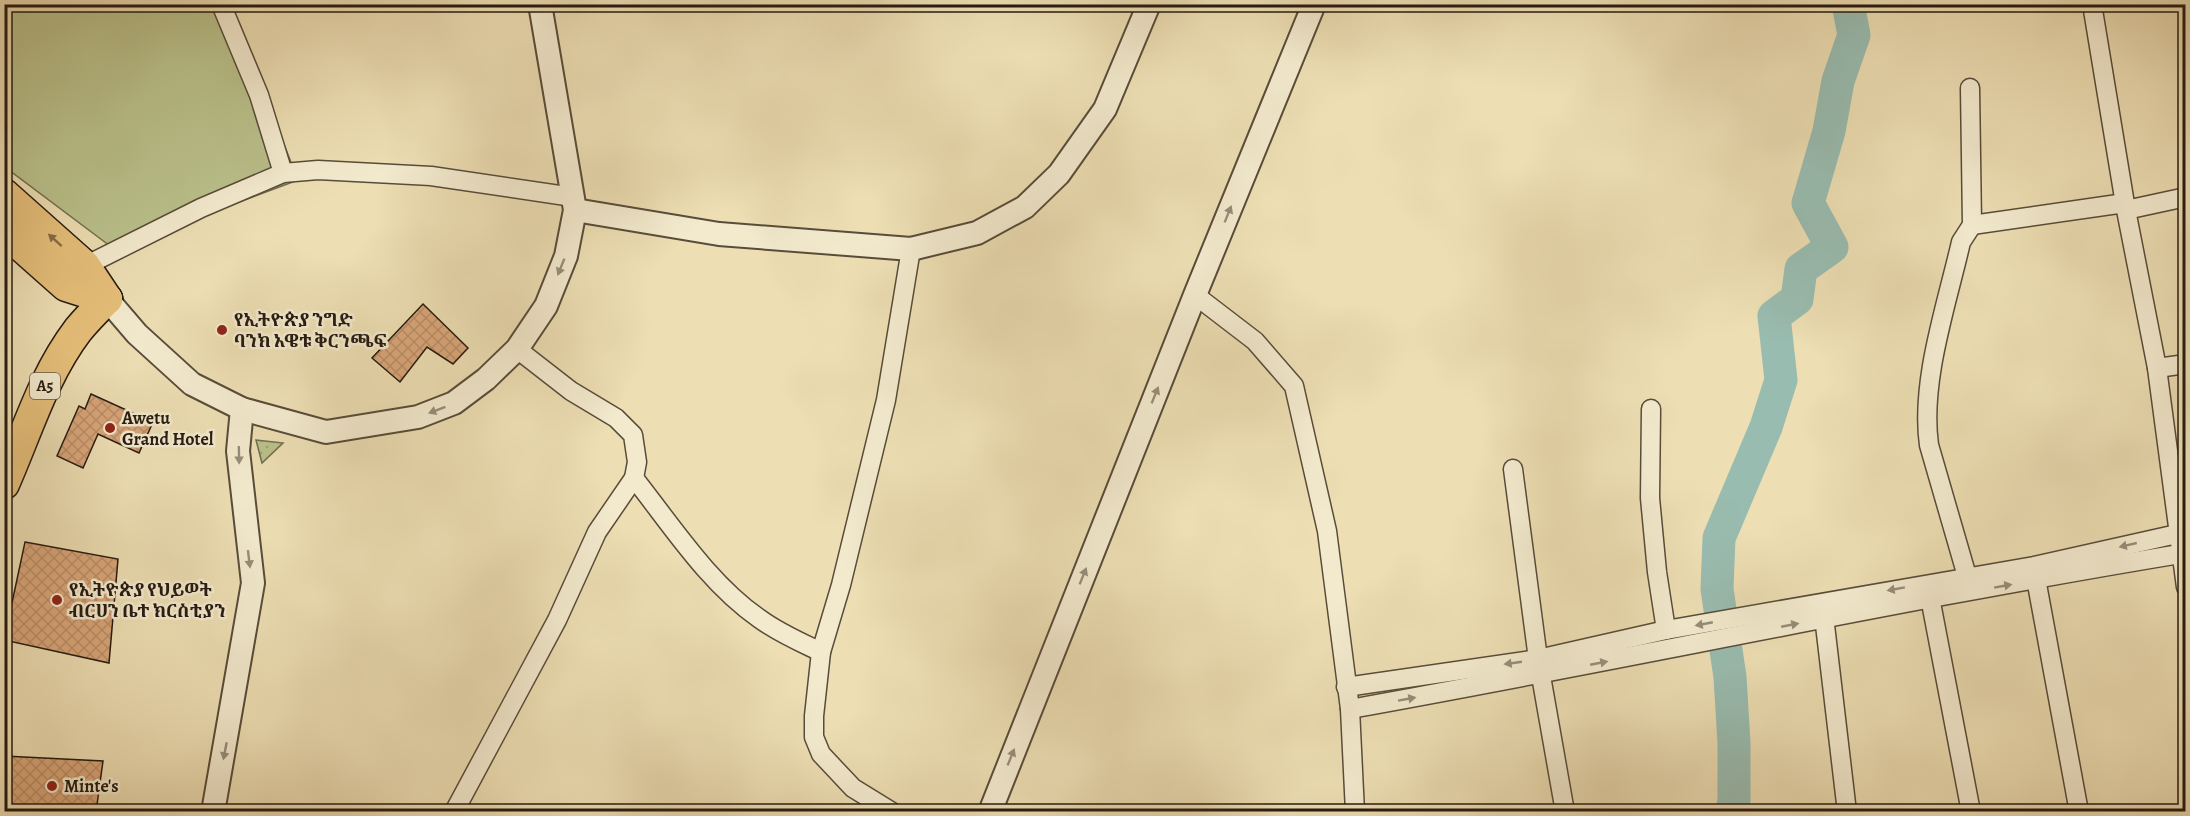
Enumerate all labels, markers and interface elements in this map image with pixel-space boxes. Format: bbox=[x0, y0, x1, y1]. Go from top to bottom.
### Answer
one-way arrow bbox=[1223, 204, 1233, 222]
one-way arrow bbox=[48, 234, 63, 247]
one-way arrow bbox=[556, 258, 565, 276]
place label: የኢትዮጵያ ንግድ ባንክ አዌቱ ቅርንጫፍ bbox=[234, 308, 387, 353]
marker: የኢትዮጵያ ንግድ ባንክ አዌቱ ቅርንጫፍ bbox=[215, 323, 229, 337]
road number: A5 bbox=[30, 373, 60, 399]
one-way arrow bbox=[1150, 385, 1160, 403]
one-way arrow bbox=[428, 405, 446, 415]
place label: Awetu Grand Hotel bbox=[121, 406, 214, 451]
marker: Awetu Grand Hotel bbox=[103, 421, 117, 435]
one-way arrow bbox=[234, 445, 244, 464]
one-way arrow bbox=[2119, 541, 2138, 550]
one-way arrow bbox=[245, 549, 254, 568]
one-way arrow bbox=[1079, 567, 1088, 585]
place label: የኢትዮጵያ የህይወት ብርሀን ቤተ ክርስቲያን bbox=[69, 578, 226, 623]
one-way arrow bbox=[1993, 581, 2012, 590]
one-way arrow bbox=[1886, 584, 1905, 593]
marker: የኢትዮጵያ የህይወት ብርሀን ቤተ ክርስቲያን bbox=[50, 593, 64, 607]
one-way arrow bbox=[1694, 619, 1713, 628]
one-way arrow bbox=[1781, 620, 1800, 629]
one-way arrow bbox=[1503, 658, 1522, 667]
one-way arrow bbox=[1590, 658, 1609, 667]
one-way arrow bbox=[1398, 694, 1417, 703]
one-way arrow bbox=[220, 742, 229, 761]
one-way arrow bbox=[1007, 748, 1017, 766]
place label: Minte's bbox=[64, 774, 119, 798]
marker: Minte's bbox=[45, 779, 59, 793]

